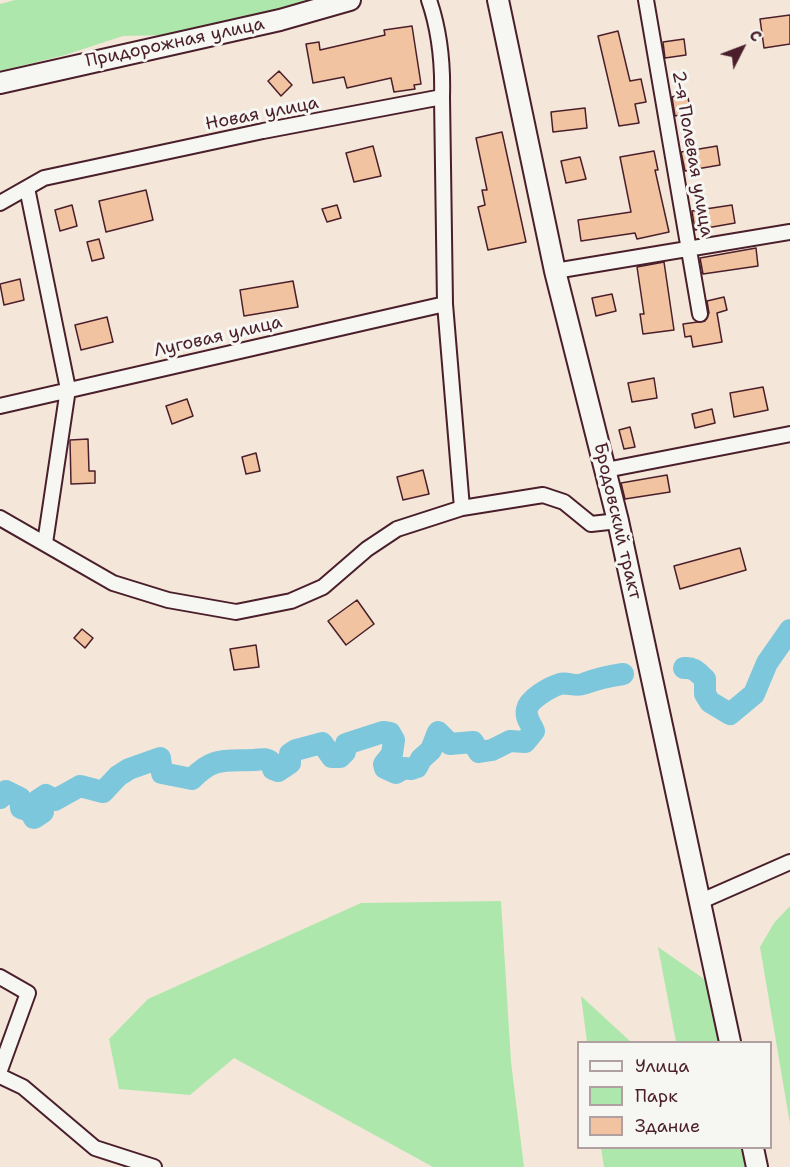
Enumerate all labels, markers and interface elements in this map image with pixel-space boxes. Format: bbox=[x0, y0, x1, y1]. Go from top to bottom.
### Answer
street label: Придорожная улица bbox=[84, 13, 266, 73]
north arrow bbox=[712, 18, 772, 78]
text: С bbox=[745, 25, 767, 46]
street label: 2-я Полевая улица bbox=[667, 69, 717, 239]
street label: Новая улица bbox=[204, 92, 320, 136]
street label: Луговая улица bbox=[152, 312, 284, 362]
street label: Бродовский тракт bbox=[588, 440, 646, 602]
legend bbox=[577, 1041, 772, 1149]
text: Улица bbox=[635, 1054, 689, 1078]
text: Парк bbox=[635, 1084, 678, 1108]
text: Здание bbox=[635, 1114, 700, 1138]

